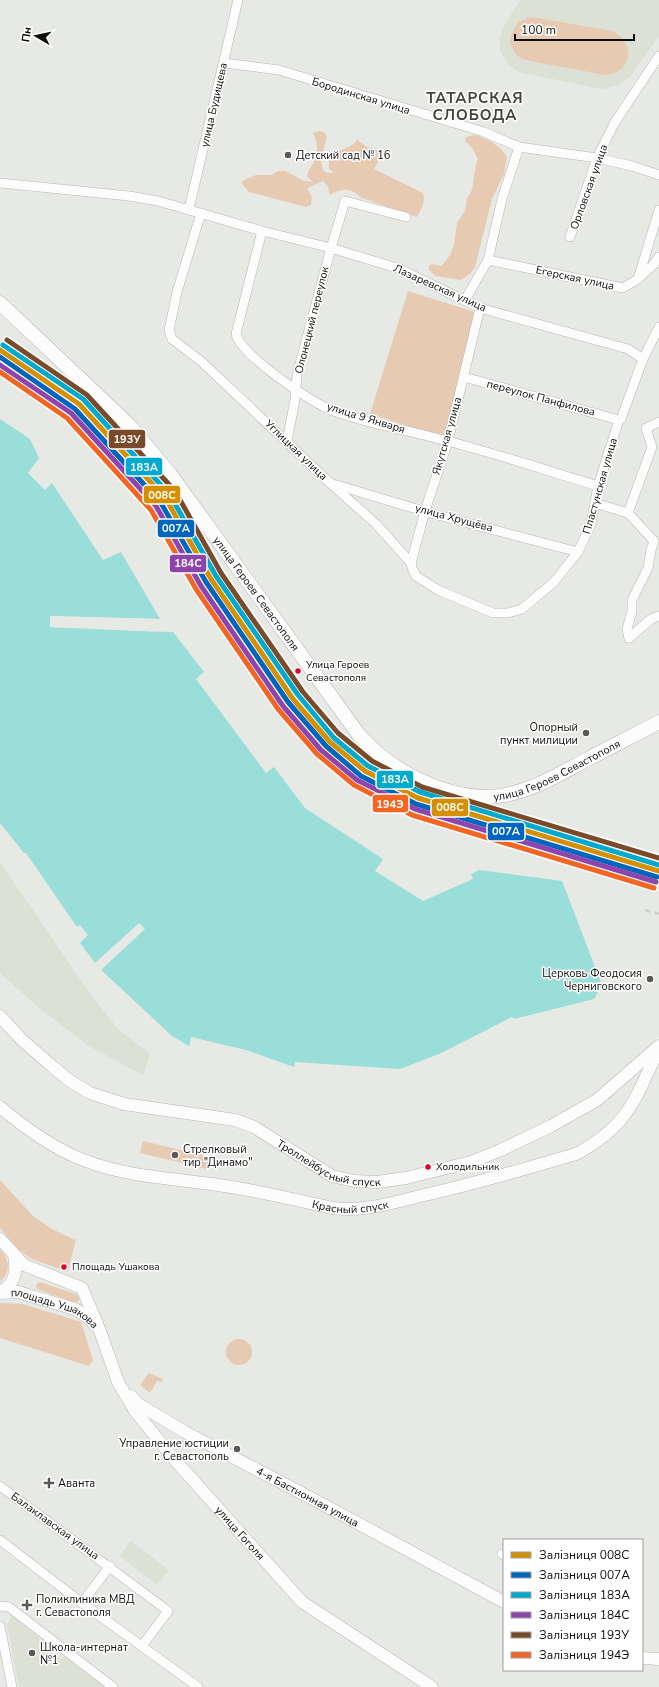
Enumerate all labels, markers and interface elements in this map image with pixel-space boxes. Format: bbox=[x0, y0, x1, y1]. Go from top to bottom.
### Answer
north arrow bbox=[16, 16, 56, 56]
scale bar bbox=[515, 16, 634, 42]
text: 100 m bbox=[521, 22, 556, 38]
text: Пн bbox=[18, 26, 35, 43]
street label: улица Будищева bbox=[197, 61, 231, 149]
street label: Бородинская улица bbox=[310, 74, 412, 118]
district label: ТАТАРСКАЯ СЛОБОДА bbox=[426, 88, 524, 125]
street label: Орловская улица bbox=[567, 142, 611, 232]
place label: Детский сад № 16 bbox=[296, 148, 391, 163]
marker: Детский сад № 16 bbox=[283, 150, 293, 160]
street label: Лазаревская улица bbox=[391, 261, 489, 315]
street label: Егерская улица bbox=[534, 262, 616, 294]
street label: Олонецкий переулок bbox=[291, 265, 333, 375]
street label: переулок Панфилова bbox=[485, 376, 597, 420]
street label: Якутская улица bbox=[429, 395, 465, 477]
street label: улица 9 Января bbox=[325, 399, 407, 437]
street label: Углицкая улица bbox=[261, 416, 331, 484]
line badge: 193У bbox=[108, 429, 146, 449]
text: 193У bbox=[113, 432, 141, 447]
street label: Пластунская улица bbox=[579, 436, 621, 536]
line badge: 183А bbox=[125, 457, 163, 476]
text: 183А bbox=[130, 460, 159, 475]
line badge: 008С bbox=[143, 485, 181, 504]
text: 008С bbox=[148, 488, 176, 503]
street label: улица Хрущёва bbox=[413, 500, 495, 536]
line badge: 007А bbox=[157, 519, 195, 538]
text: 007А bbox=[162, 521, 191, 536]
street label: улица Героев Севастополя bbox=[210, 533, 303, 654]
line badge: 184С bbox=[169, 554, 207, 573]
text: 184С bbox=[174, 556, 202, 571]
place label: Улица Героев Севастополя bbox=[305, 658, 370, 685]
marker: Улица Героев Севастополя bbox=[293, 666, 303, 676]
place label: Опорный пункт милиции bbox=[500, 720, 578, 748]
marker: Опорный пункт милиции bbox=[581, 728, 591, 738]
street label: улица Героев Севастополя bbox=[493, 736, 623, 804]
line badge: 183А bbox=[376, 770, 414, 789]
text: 183А bbox=[381, 772, 410, 787]
line badge: 194Э bbox=[372, 794, 409, 813]
text: 194Э bbox=[376, 797, 404, 812]
line badge: 008С bbox=[431, 798, 469, 817]
text: 008С bbox=[436, 800, 464, 815]
line badge: 007А bbox=[487, 822, 525, 841]
text: 007А bbox=[492, 824, 521, 839]
place label: Церковь Феодосия Черниговского bbox=[542, 966, 642, 994]
marker: Церковь Феодосия Черниговского bbox=[645, 974, 655, 984]
street label: Троллейбусный спуск bbox=[274, 1136, 382, 1190]
place label: Стрелковый тир "Динамо" bbox=[183, 1142, 253, 1170]
marker: Стрелковый тир "Динамо" bbox=[170, 1150, 180, 1160]
place label: Холодильник bbox=[436, 1160, 500, 1174]
marker: Холодильник bbox=[423, 1162, 433, 1172]
street label: Красный спуск bbox=[311, 1196, 390, 1217]
place label: Площадь Ушакова bbox=[72, 1260, 160, 1274]
marker: Площадь Ушакова bbox=[59, 1262, 69, 1272]
street label: площадь Ушакова bbox=[10, 1285, 102, 1332]
place label: Управление юстиции г. Севастополь bbox=[118, 1436, 229, 1464]
marker: Управление юстиции г. Севастополь bbox=[232, 1444, 242, 1454]
street label: 4-я Бастионная улица bbox=[254, 1463, 362, 1530]
place label: Аванта bbox=[58, 1476, 95, 1491]
marker: Аванта bbox=[43, 1477, 55, 1489]
street label: Балаклавская улица bbox=[8, 1489, 102, 1563]
street label: улица Гоголя bbox=[212, 1503, 268, 1563]
legend bbox=[503, 1539, 643, 1671]
text: Залізниця 008С bbox=[539, 1547, 629, 1563]
text: Залізниця 007А bbox=[539, 1567, 630, 1583]
text: Залізниця 183А bbox=[539, 1587, 630, 1603]
place label: Поликлиника МВД г. Севастополя bbox=[36, 1592, 135, 1620]
marker: Поликлиника МВД г. Севастополя bbox=[21, 1599, 33, 1611]
text: Залізниця 184С bbox=[539, 1607, 629, 1623]
text: Залізниця 193У bbox=[539, 1627, 629, 1643]
place label: Школа-интернат №1 bbox=[40, 1640, 128, 1668]
text: Залізниця 194Э bbox=[539, 1647, 629, 1663]
marker: Школа-интернат №1 bbox=[27, 1648, 37, 1658]

